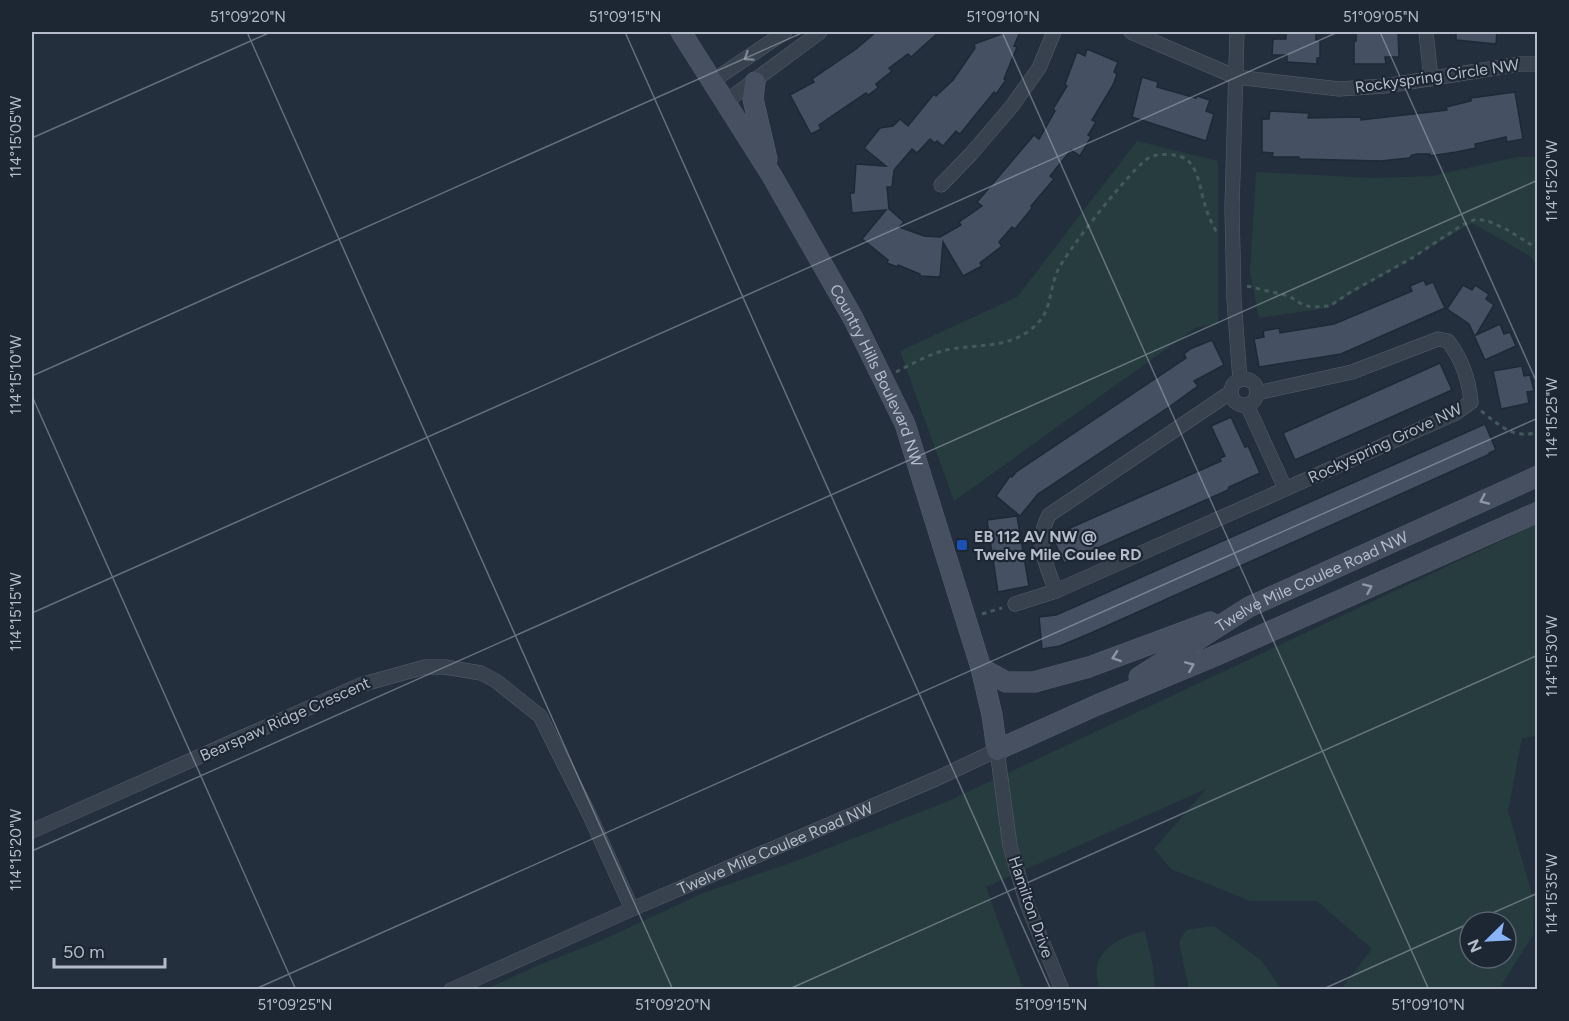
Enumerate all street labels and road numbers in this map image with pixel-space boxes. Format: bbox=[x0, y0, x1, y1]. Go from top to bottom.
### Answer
street label: Rockyspring Circle NW bbox=[1354, 55, 1521, 97]
street label: Country Hills Boulevard NW bbox=[826, 281, 927, 469]
street label: Rockyspring Grove NW bbox=[1305, 399, 1466, 487]
street label: Twelve Mile Coulee Road NW bbox=[1212, 527, 1411, 635]
street label: Bearspaw Ridge Crescent bbox=[197, 673, 373, 765]
street label: Twelve Mile Coulee Road NW bbox=[674, 797, 876, 898]
street label: Hamilton Drive bbox=[1005, 854, 1057, 961]

